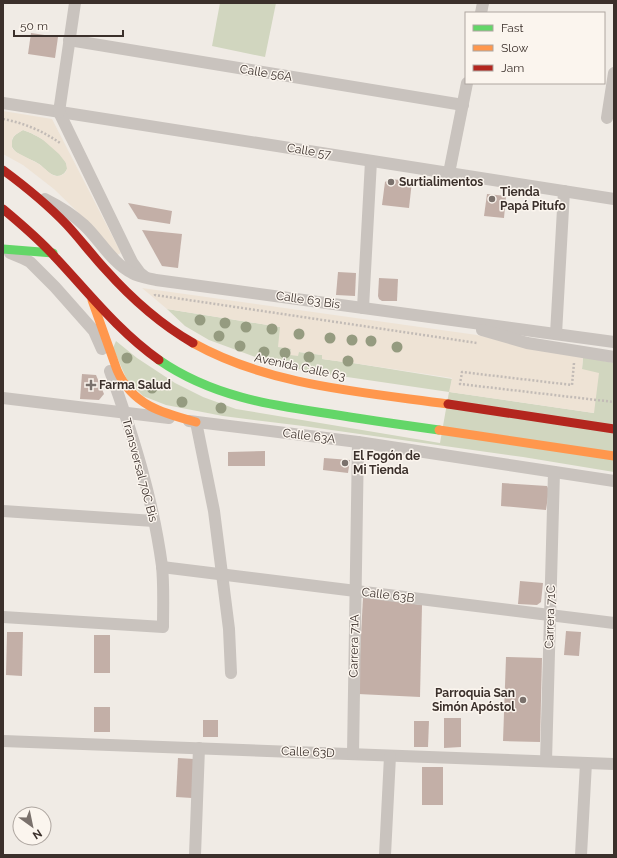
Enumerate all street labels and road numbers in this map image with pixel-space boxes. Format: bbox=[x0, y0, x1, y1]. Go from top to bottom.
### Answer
street label: Calle 56A bbox=[239, 62, 293, 84]
street label: Calle 57 bbox=[286, 141, 333, 161]
street label: Calle 63 Bis bbox=[275, 289, 341, 311]
street label: Avenida Calle 63 bbox=[253, 351, 347, 383]
street label: Transversal 70C Bis bbox=[119, 417, 161, 524]
street label: Calle 63A bbox=[282, 426, 336, 446]
street label: Calle 63B bbox=[361, 585, 415, 605]
street label: Carrera 71C bbox=[542, 585, 558, 649]
street label: Carrera 71A bbox=[346, 614, 362, 678]
street label: Calle 63D bbox=[281, 744, 335, 760]

